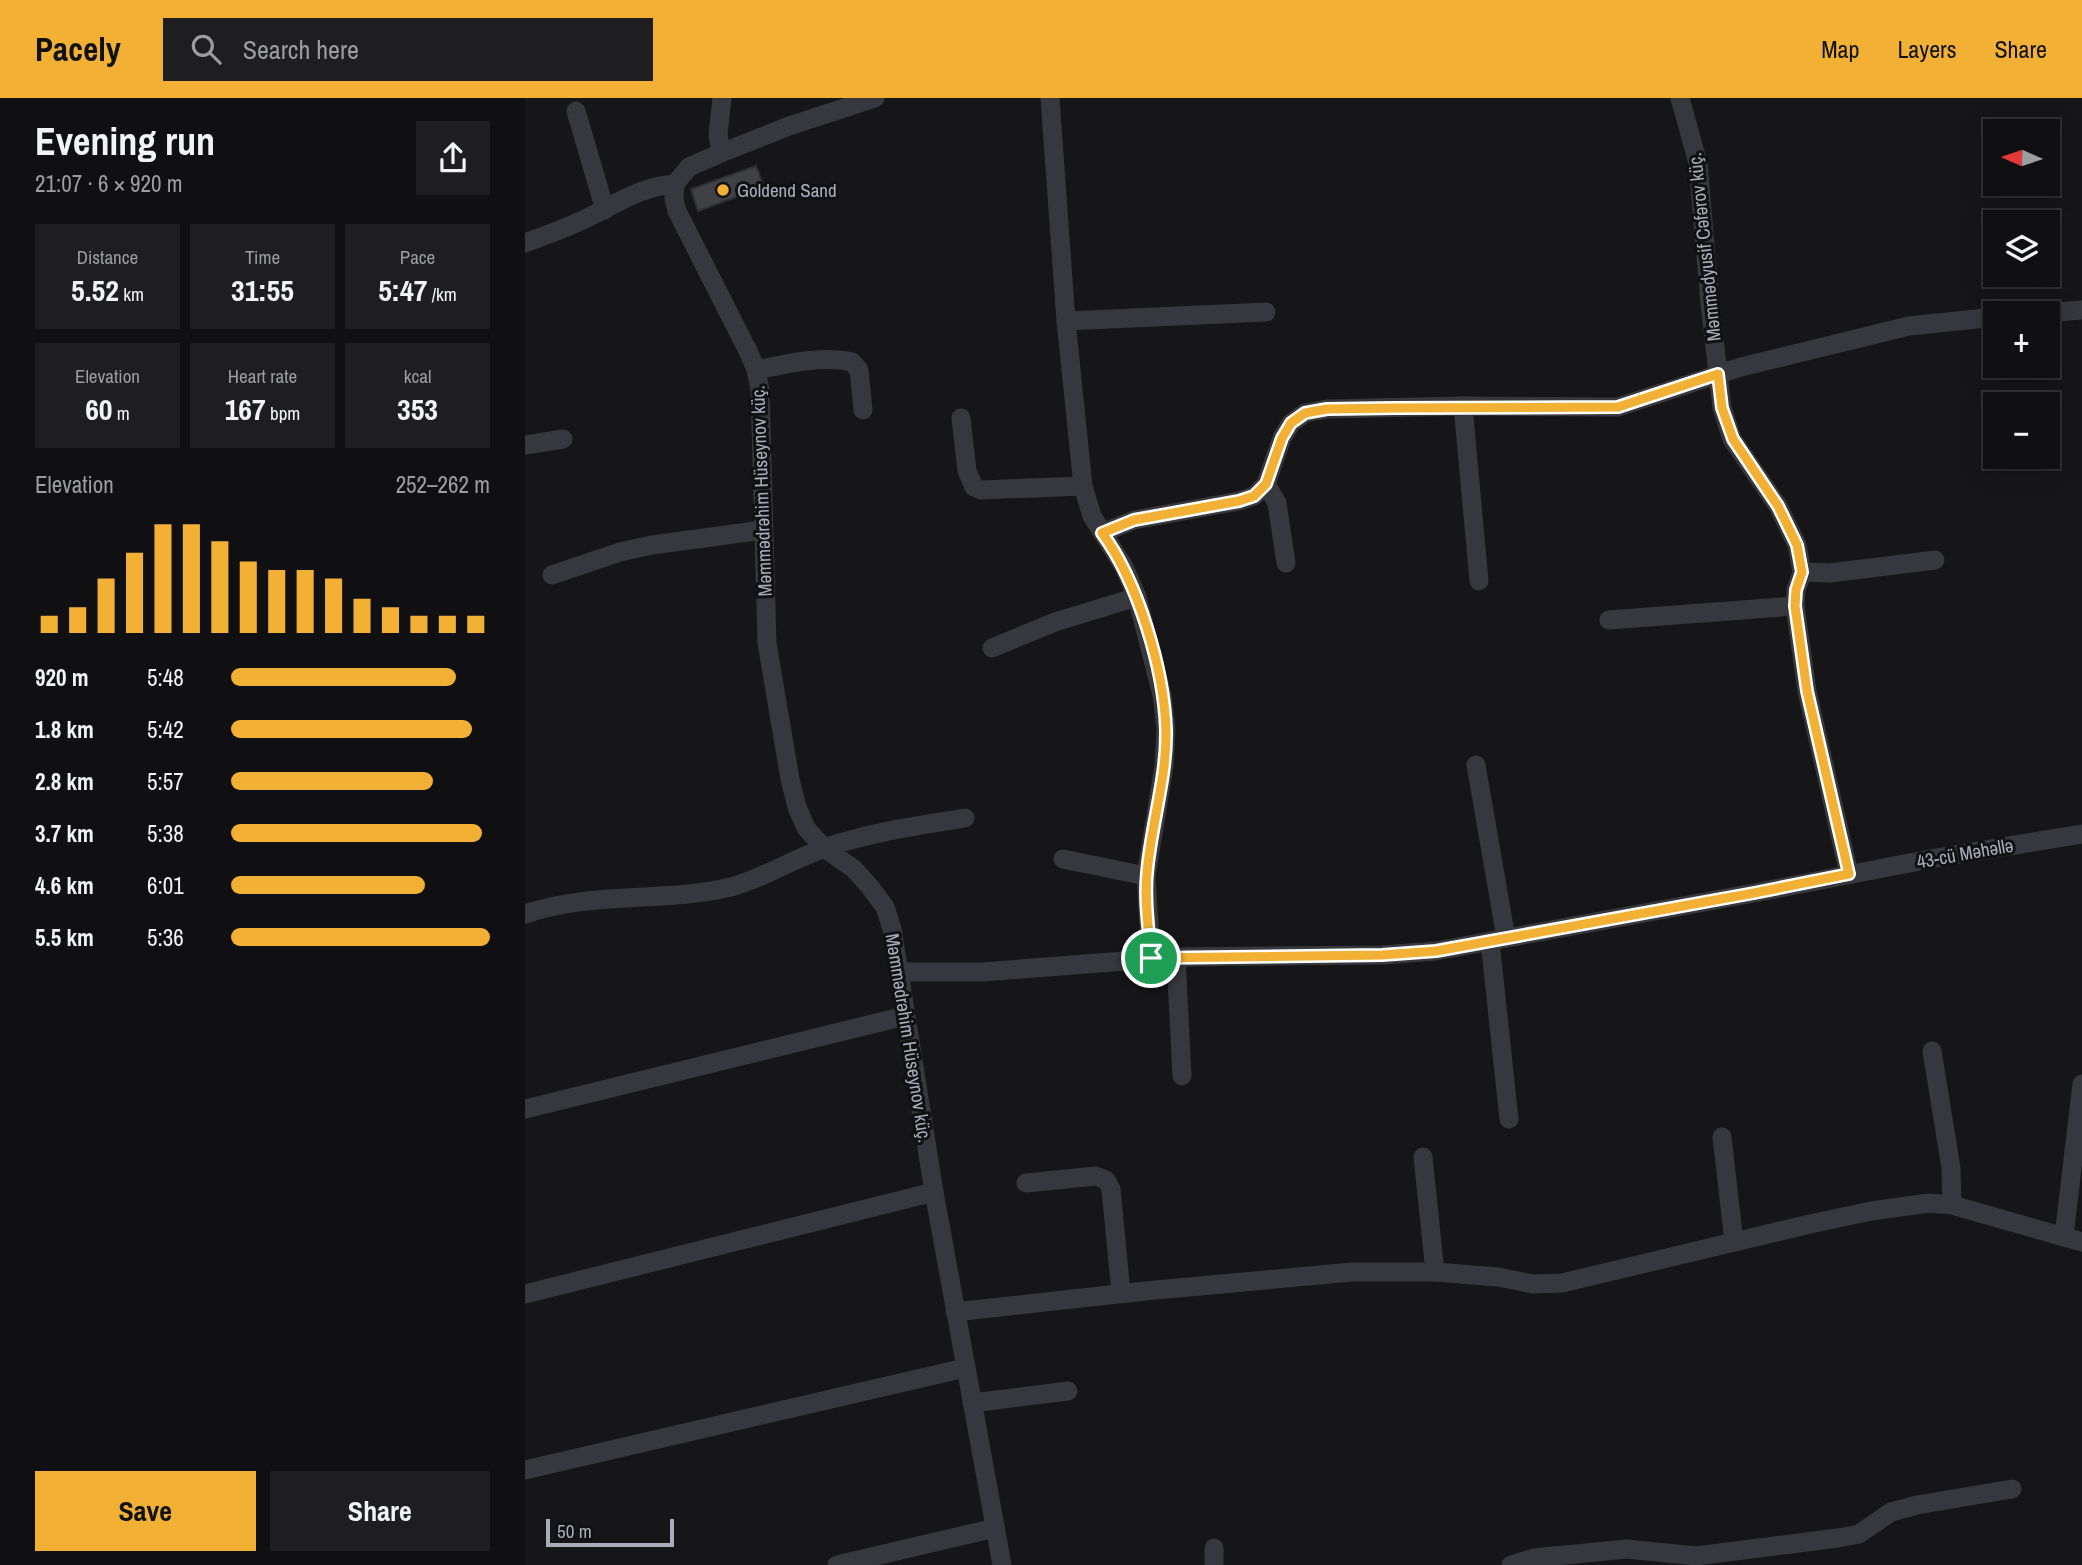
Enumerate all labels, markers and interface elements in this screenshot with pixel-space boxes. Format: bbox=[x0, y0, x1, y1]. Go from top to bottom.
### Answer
search box bbox=[163, 18, 653, 81]
text: Pacely bbox=[35, 27, 121, 71]
icon: search bbox=[187, 30, 225, 68]
text: Search here bbox=[243, 32, 359, 67]
text: Map bbox=[1821, 33, 1859, 65]
text: Layers bbox=[1897, 33, 1956, 65]
text: Share bbox=[1994, 33, 2047, 65]
text: Evening run bbox=[35, 116, 215, 167]
north arrow bbox=[1983, 119, 2060, 196]
map controls bbox=[1983, 119, 2060, 469]
button: share bbox=[416, 121, 490, 195]
street label: Məmmədyusif Cəfərov küç. bbox=[1681, 151, 1727, 343]
text: 21:07 · 6 × 920 m bbox=[35, 168, 182, 199]
place label: Goldend Sand bbox=[737, 177, 837, 203]
marker: Goldend Sand bbox=[715, 182, 731, 198]
button: layers bbox=[1983, 210, 2060, 287]
text: Distance bbox=[77, 244, 138, 270]
text: Time bbox=[245, 244, 280, 270]
text: Pace bbox=[400, 244, 435, 270]
text: 5.52 bbox=[71, 270, 119, 310]
text: 31:55 bbox=[231, 270, 294, 310]
text: 5:47 bbox=[378, 270, 427, 310]
text: km bbox=[119, 281, 144, 307]
text: /km bbox=[427, 281, 457, 307]
button: + bbox=[1983, 301, 2060, 378]
text: Elevation bbox=[75, 363, 140, 389]
text: Heart rate bbox=[228, 363, 297, 389]
text: kcal bbox=[404, 363, 431, 389]
street label: Məmmədrəhim Hüseynov küç. bbox=[744, 385, 778, 597]
text: 60 bbox=[85, 389, 113, 429]
text: 167 bbox=[225, 389, 266, 429]
text: 353 bbox=[397, 389, 438, 429]
button: − bbox=[1983, 392, 2060, 469]
text: m bbox=[113, 400, 130, 426]
text: bpm bbox=[266, 400, 300, 426]
text: Elevation bbox=[35, 469, 114, 500]
text: 252–262 m bbox=[396, 469, 490, 500]
text: 920 m bbox=[35, 662, 88, 693]
text: 5:48 bbox=[147, 662, 184, 693]
text: 1.8 km bbox=[35, 714, 94, 745]
text: 5:42 bbox=[147, 714, 184, 745]
text: 2.8 km bbox=[35, 766, 94, 797]
text: 5:57 bbox=[147, 766, 184, 797]
text: 3.7 km bbox=[35, 818, 94, 849]
text: 5:38 bbox=[147, 818, 184, 849]
street label: 43-cü Məhəllə bbox=[1915, 832, 2015, 874]
text: 4.6 km bbox=[35, 870, 94, 901]
text: 6:01 bbox=[147, 870, 184, 901]
text: 5.5 km bbox=[35, 922, 94, 953]
text: 5:36 bbox=[147, 922, 184, 953]
pin bbox=[1121, 928, 1181, 988]
street label: Məmmədrəhim Hüseynov küç. bbox=[880, 932, 938, 1144]
icon: arrive bbox=[1132, 939, 1170, 977]
button: Save bbox=[35, 1471, 256, 1551]
button: Share bbox=[270, 1471, 490, 1551]
scale bar bbox=[546, 1516, 674, 1548]
text: 50 m bbox=[557, 1518, 592, 1544]

